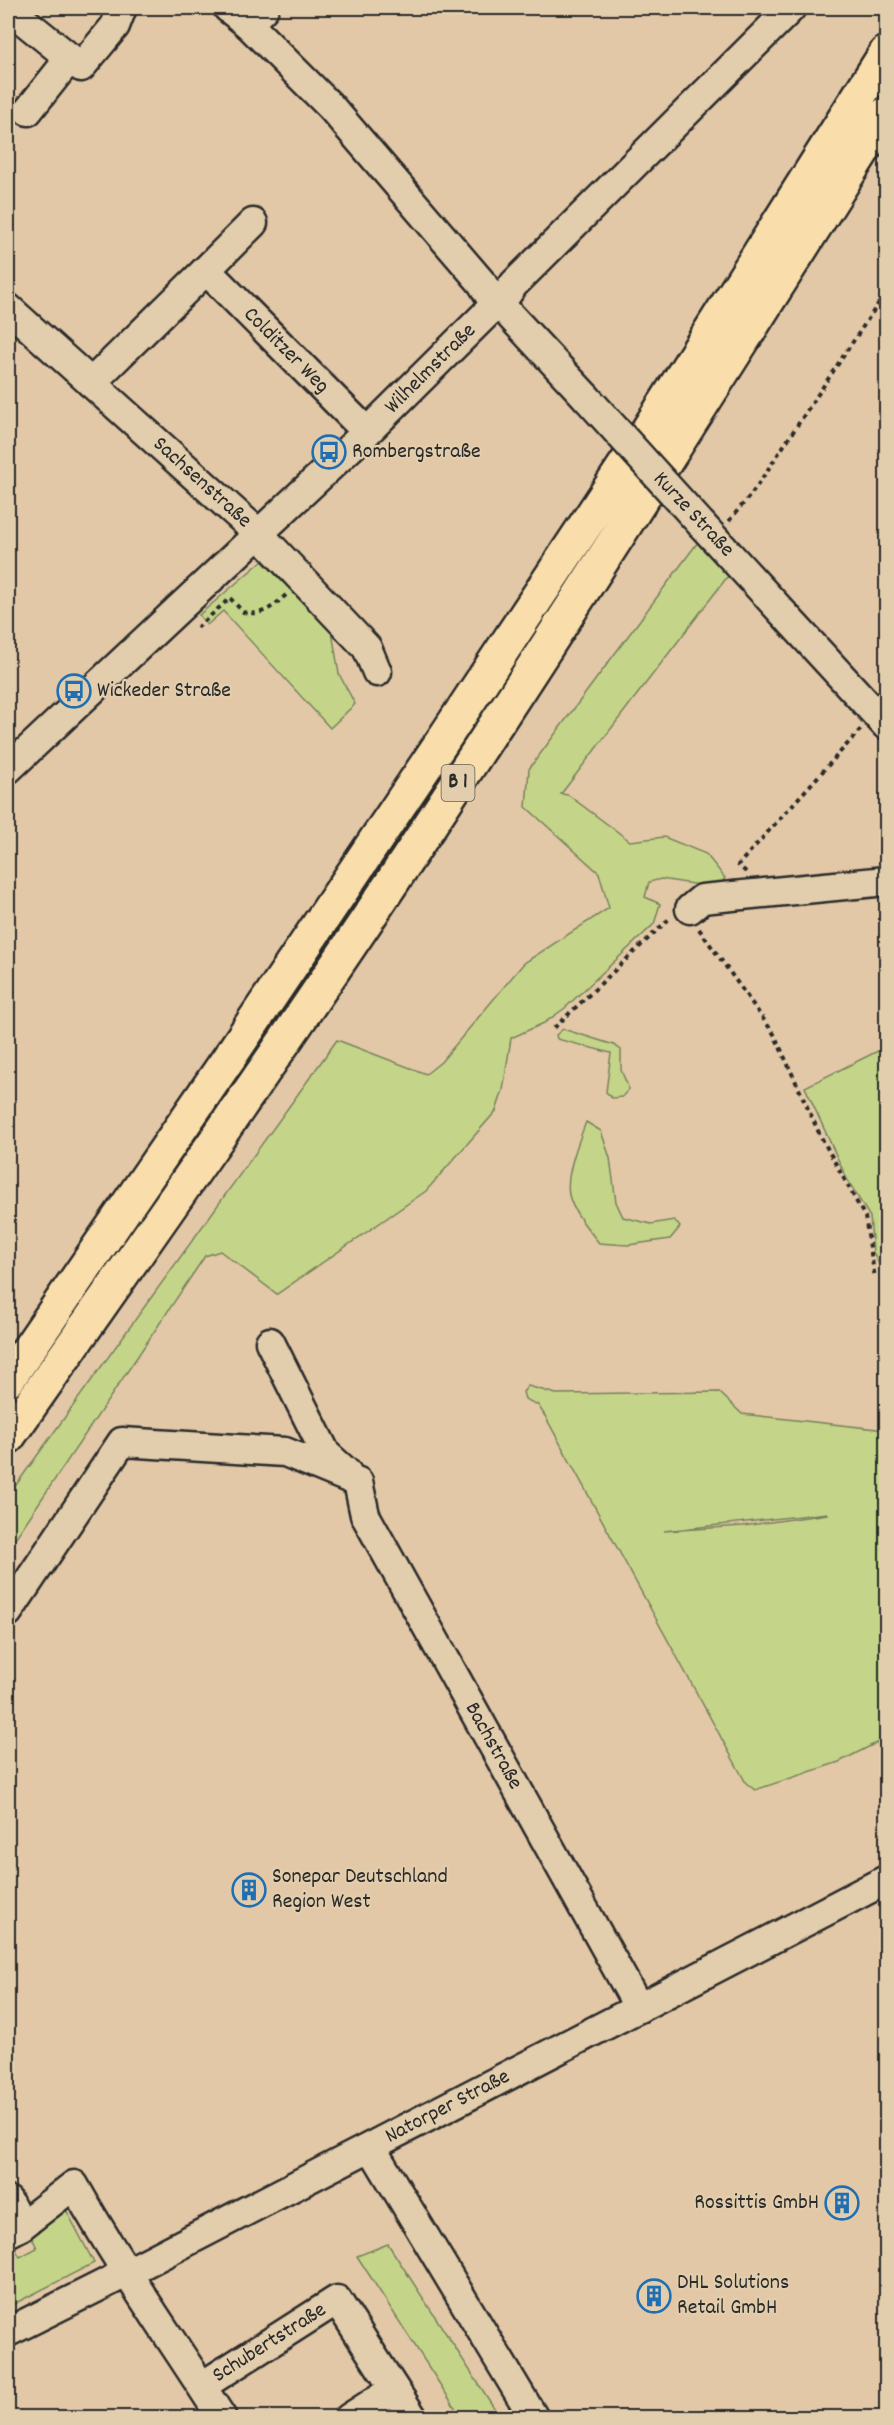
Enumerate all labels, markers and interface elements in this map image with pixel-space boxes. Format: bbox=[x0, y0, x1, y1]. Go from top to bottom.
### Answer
street label: Colditzer Weg bbox=[236, 300, 336, 401]
street label: Wilhelmstraße bbox=[378, 316, 483, 421]
street label: Sachsenstraße bbox=[145, 430, 258, 536]
bus stop icon: Rombergstraße bbox=[311, 434, 347, 470]
place label: Rombergstraße bbox=[352, 437, 481, 468]
street label: Kurze Straße bbox=[645, 465, 741, 565]
bus stop icon: Wickeder Straße bbox=[56, 673, 92, 709]
place label: Wickeder Straße bbox=[97, 676, 231, 707]
road number: B 1 bbox=[442, 765, 474, 801]
street label: Bachstraße bbox=[457, 1697, 530, 1795]
place label: Sonepar Deutschland Region West bbox=[272, 1862, 448, 1918]
building icon: Sonepar Deutschland Region West bbox=[231, 1872, 267, 1908]
street label: Natorper Straße bbox=[380, 2062, 516, 2152]
building icon: Rossittis GmbH bbox=[824, 2185, 860, 2221]
place label: Rossittis GmbH bbox=[694, 2188, 819, 2219]
place label: DHL Solutions Retail GmbH bbox=[677, 2268, 789, 2324]
building icon: DHL Solutions Retail GmbH bbox=[636, 2278, 672, 2314]
street label: Schubertstraße bbox=[206, 2295, 332, 2391]

